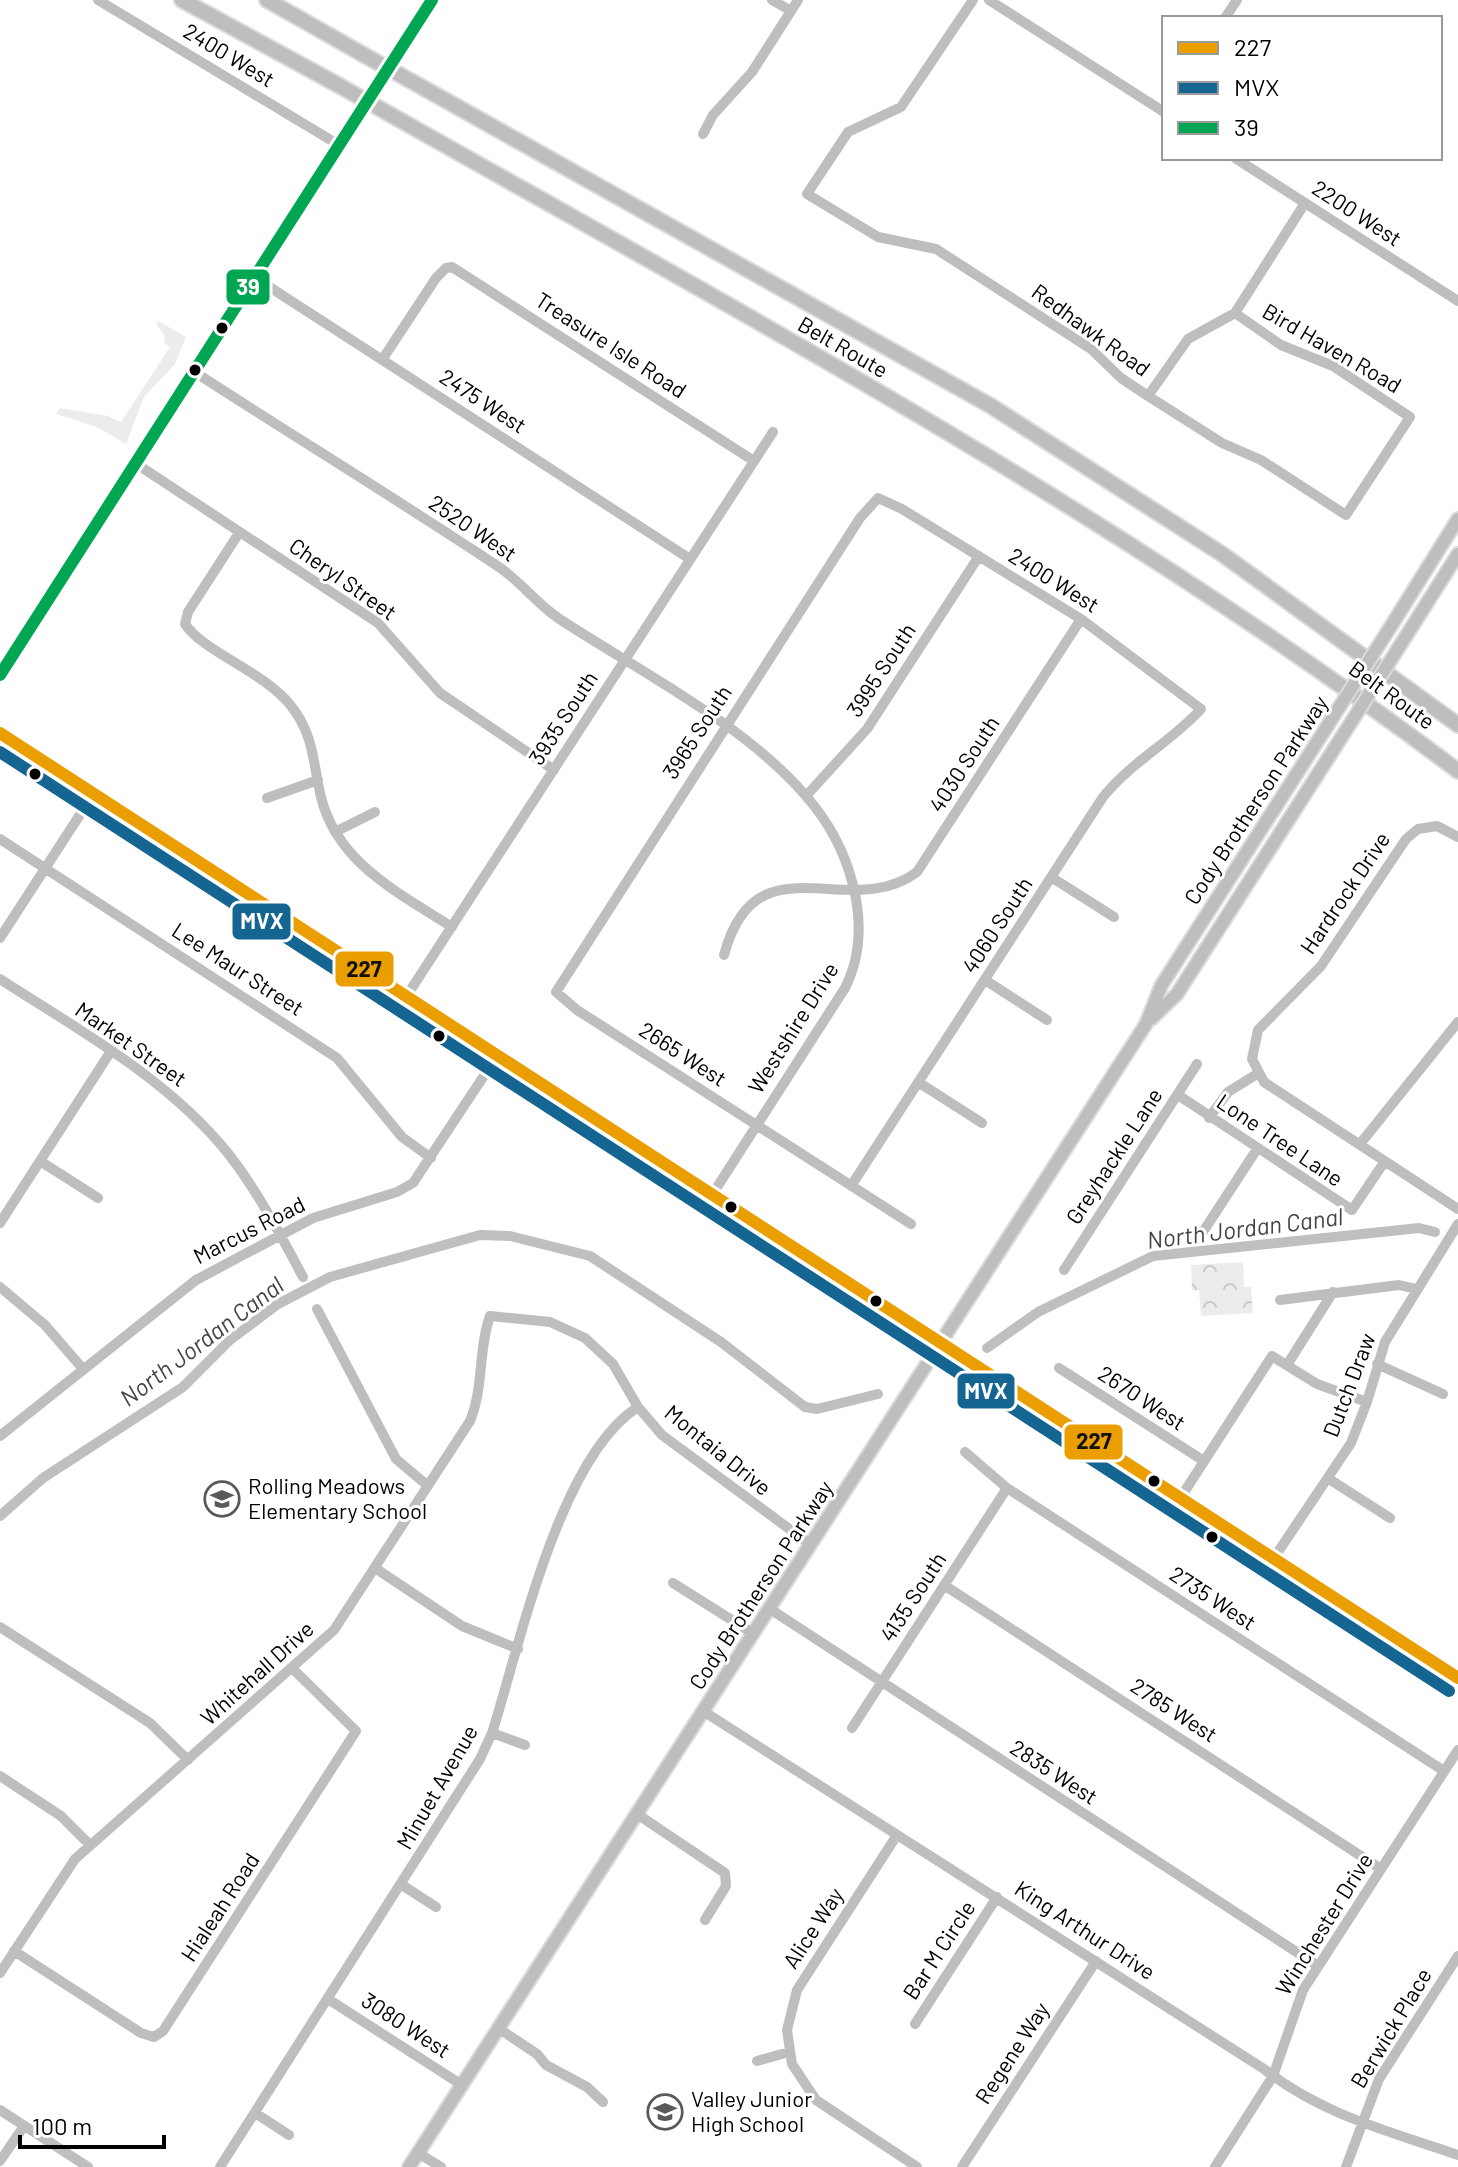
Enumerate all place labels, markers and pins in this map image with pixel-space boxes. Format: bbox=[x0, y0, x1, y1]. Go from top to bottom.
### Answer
unlabelled marker bbox=[214, 320, 230, 336]
unlabelled marker bbox=[187, 362, 203, 378]
unlabelled marker bbox=[27, 766, 43, 782]
unlabelled marker bbox=[431, 1028, 447, 1044]
unlabelled marker bbox=[723, 1199, 739, 1215]
unlabelled marker bbox=[868, 1293, 884, 1309]
place label: Rolling Meadows Elementary School bbox=[248, 1472, 427, 1523]
unlabelled marker bbox=[1146, 1473, 1162, 1489]
school or university icon: Rolling Meadows Elementary School bbox=[203, 1480, 241, 1518]
unlabelled marker bbox=[1204, 1529, 1220, 1545]
place label: Valley Junior High School bbox=[691, 2085, 812, 2136]
school or university icon: Valley Junior High School bbox=[646, 2093, 684, 2131]

